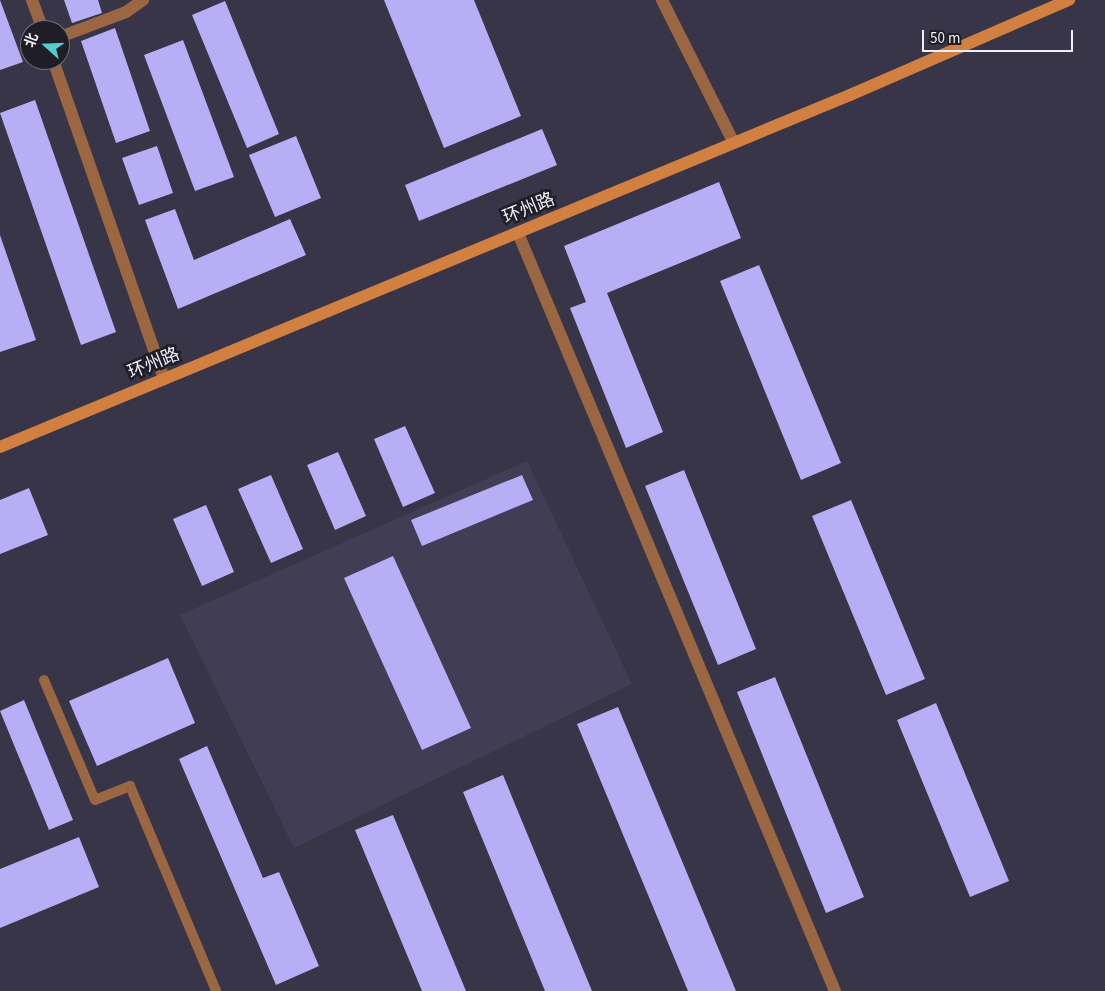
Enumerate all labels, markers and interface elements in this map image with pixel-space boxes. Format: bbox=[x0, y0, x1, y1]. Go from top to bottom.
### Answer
north arrow bbox=[20, 20, 70, 70]
scale bar bbox=[925, 20, 1076, 52]
text: 50 m bbox=[930, 28, 960, 49]
text: 北 bbox=[20, 30, 44, 50]
street label: 环州路 bbox=[500, 189, 558, 229]
street label: 环州路 bbox=[125, 344, 183, 384]

